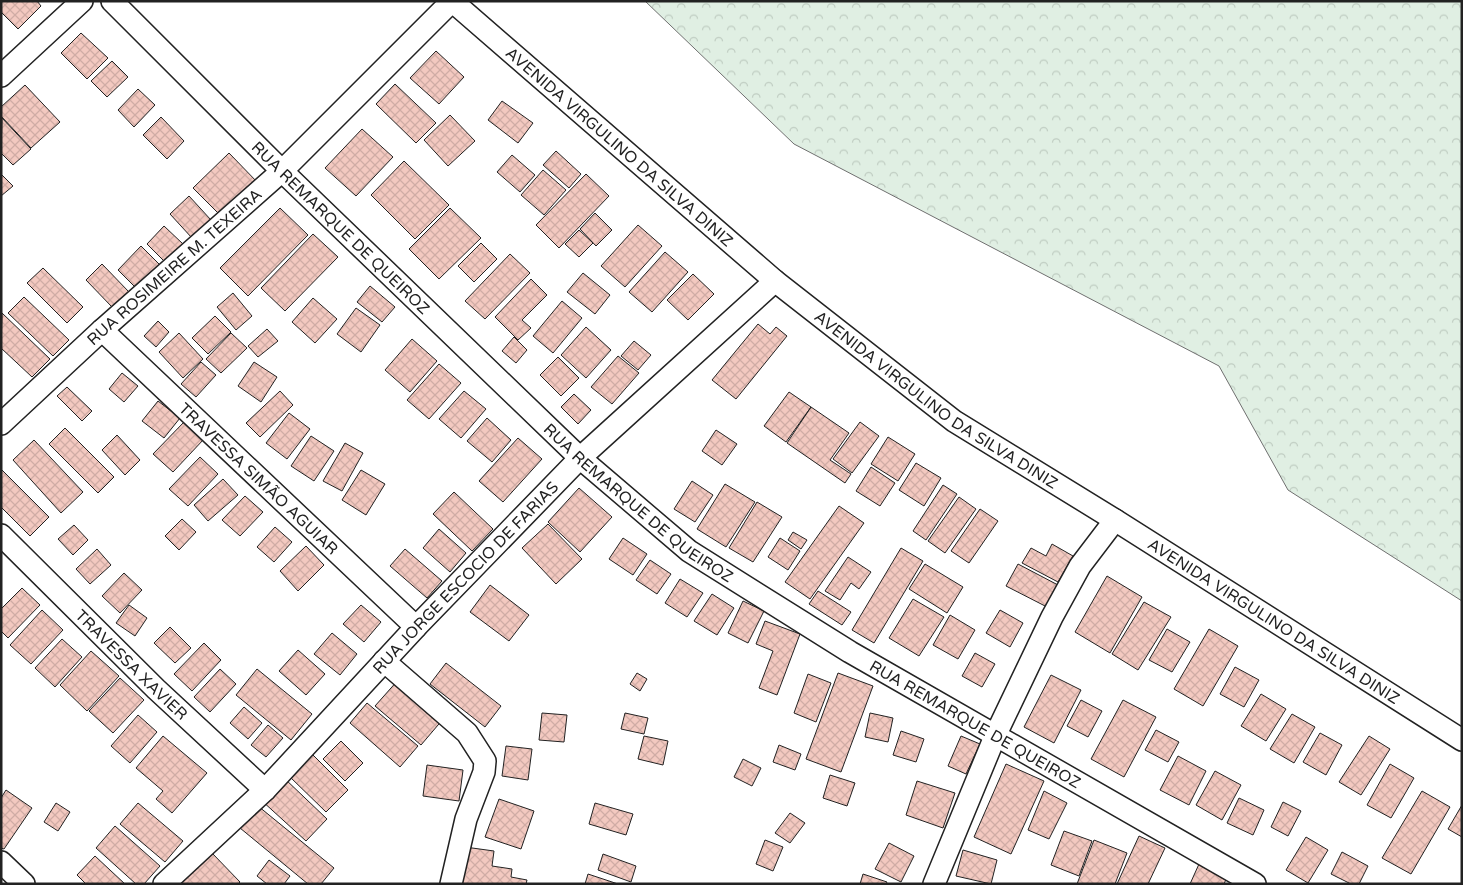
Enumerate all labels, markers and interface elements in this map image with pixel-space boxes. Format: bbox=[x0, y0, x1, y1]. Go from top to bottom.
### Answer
street label: AVENIDA VIRGULINO DA SILVA DINIZ bbox=[501, 43, 737, 251]
street label: RUA REMARQUE DE QUEIROZ bbox=[247, 137, 434, 319]
street label: RUA ROSIMEIRE M. TEXEIRA bbox=[83, 185, 266, 350]
street label: AVENIDA VIRGULINO DA SILVA DINIZ bbox=[810, 307, 1061, 494]
street label: TRAVESSA SIMÃO AGUIAR bbox=[174, 399, 342, 559]
street label: RUA REMARQUE DE QUEIROZ bbox=[539, 419, 737, 587]
street label: RUA JORGE ESCOCIO DE FARIAS bbox=[369, 477, 563, 678]
street label: AVENIDA VIRGULINO DA SILVA DINIZ bbox=[1144, 534, 1403, 709]
street label: TRAVESSA XAVIER bbox=[71, 606, 192, 724]
street label: RUA REMARQUE DE QUEIROZ bbox=[866, 656, 1084, 793]

